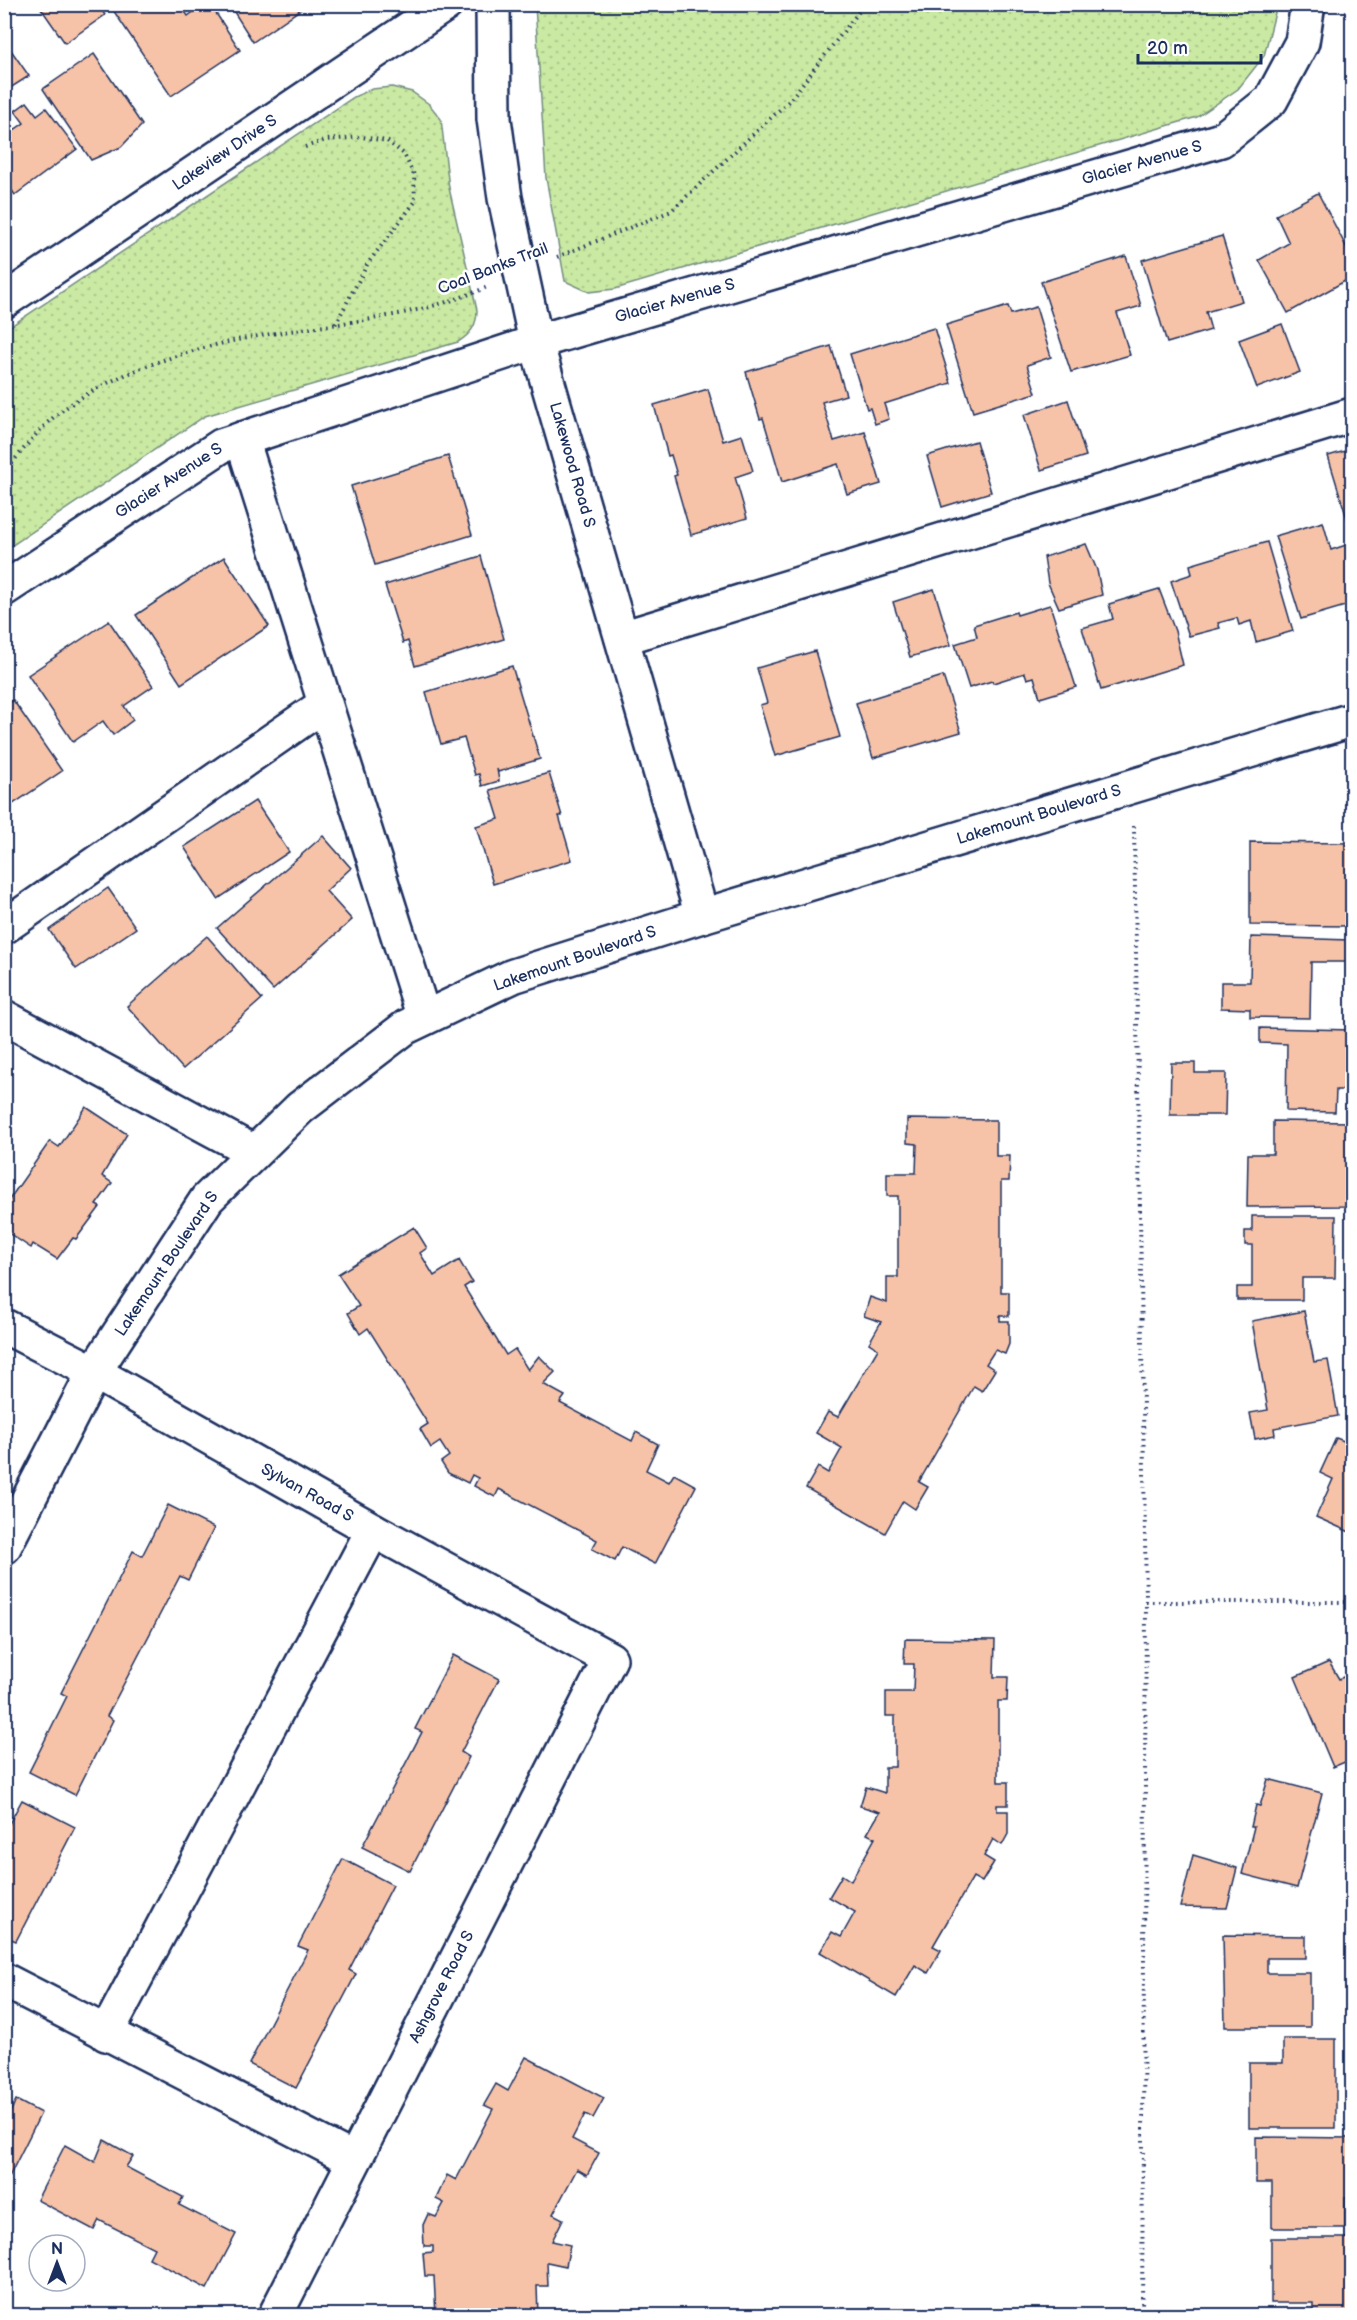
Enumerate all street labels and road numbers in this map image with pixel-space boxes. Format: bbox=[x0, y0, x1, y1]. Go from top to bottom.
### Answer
street label: Lakeview Drive S bbox=[169, 111, 281, 195]
street label: Glacier Avenue S bbox=[1080, 137, 1204, 189]
street label: Coal Banks Trail bbox=[435, 239, 551, 299]
street label: Glacier Avenue S bbox=[613, 275, 737, 327]
street label: Lakewood Road S bbox=[545, 400, 599, 530]
street label: Glacier Avenue S bbox=[112, 439, 226, 523]
street label: Lakemount Boulevard S bbox=[955, 781, 1123, 849]
street label: Lakemount Boulevard S bbox=[491, 922, 659, 996]
street label: Lakemount Boulevard S bbox=[111, 1188, 223, 1340]
street label: Sylvan Road S bbox=[257, 1460, 357, 1526]
street label: Ashgrove Road S bbox=[406, 1928, 478, 2046]

